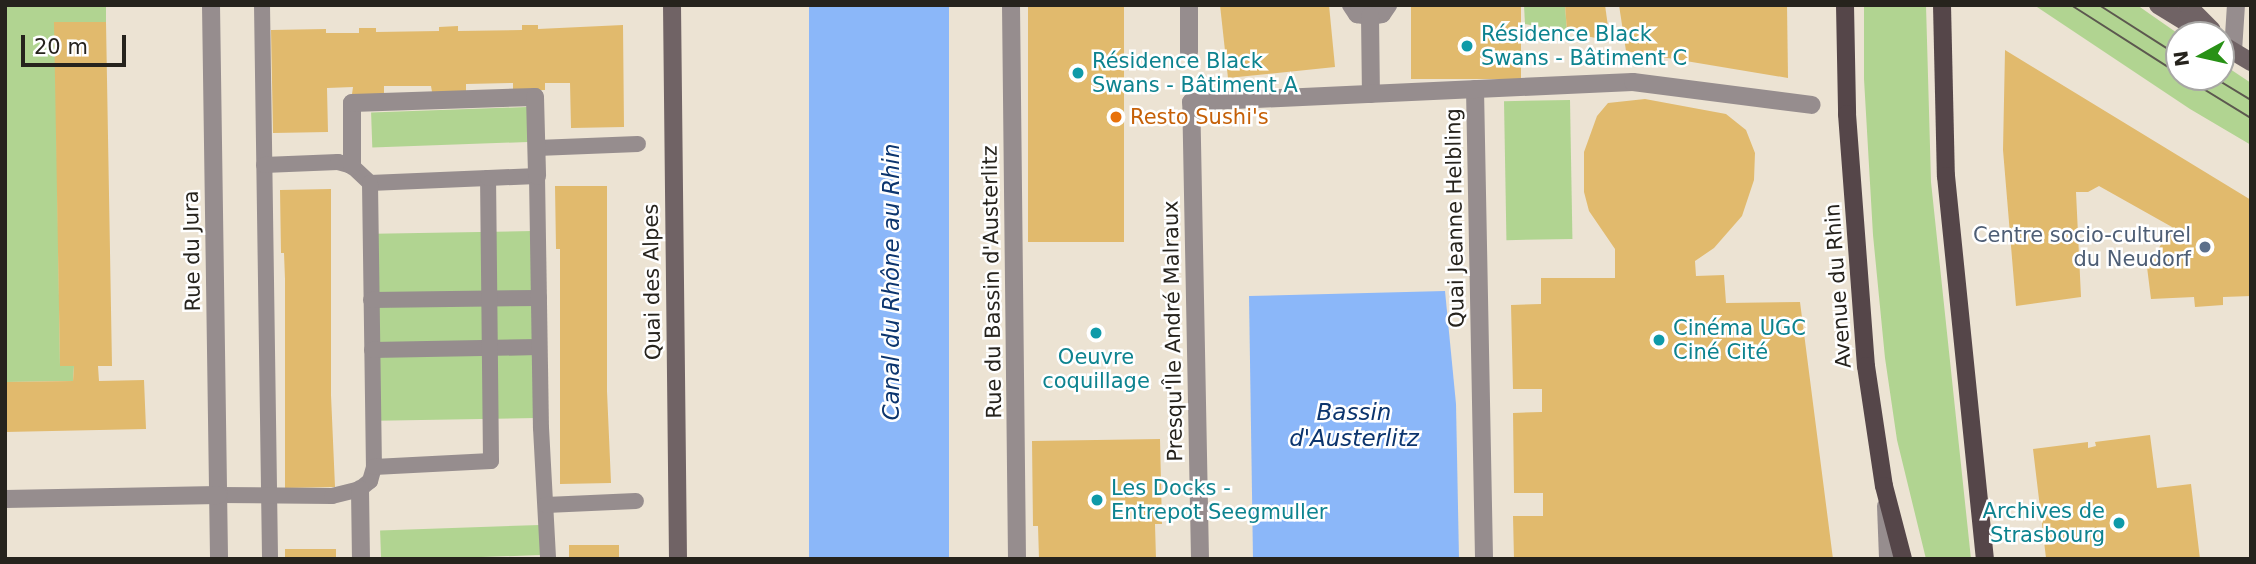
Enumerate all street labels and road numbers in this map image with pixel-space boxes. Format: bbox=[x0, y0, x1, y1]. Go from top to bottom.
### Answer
street label: Quai Jeanne Helbling bbox=[1440, 108, 1470, 328]
street label: Rue du Bassin d'Austerlitz bbox=[977, 145, 1007, 419]
street label: Rue du Jura bbox=[178, 190, 206, 312]
street label: Presqu'Île André Malraux bbox=[1158, 200, 1188, 462]
street label: Avenue du Rhin bbox=[1820, 203, 1856, 369]
street label: Quai des Alpes bbox=[638, 204, 666, 360]

